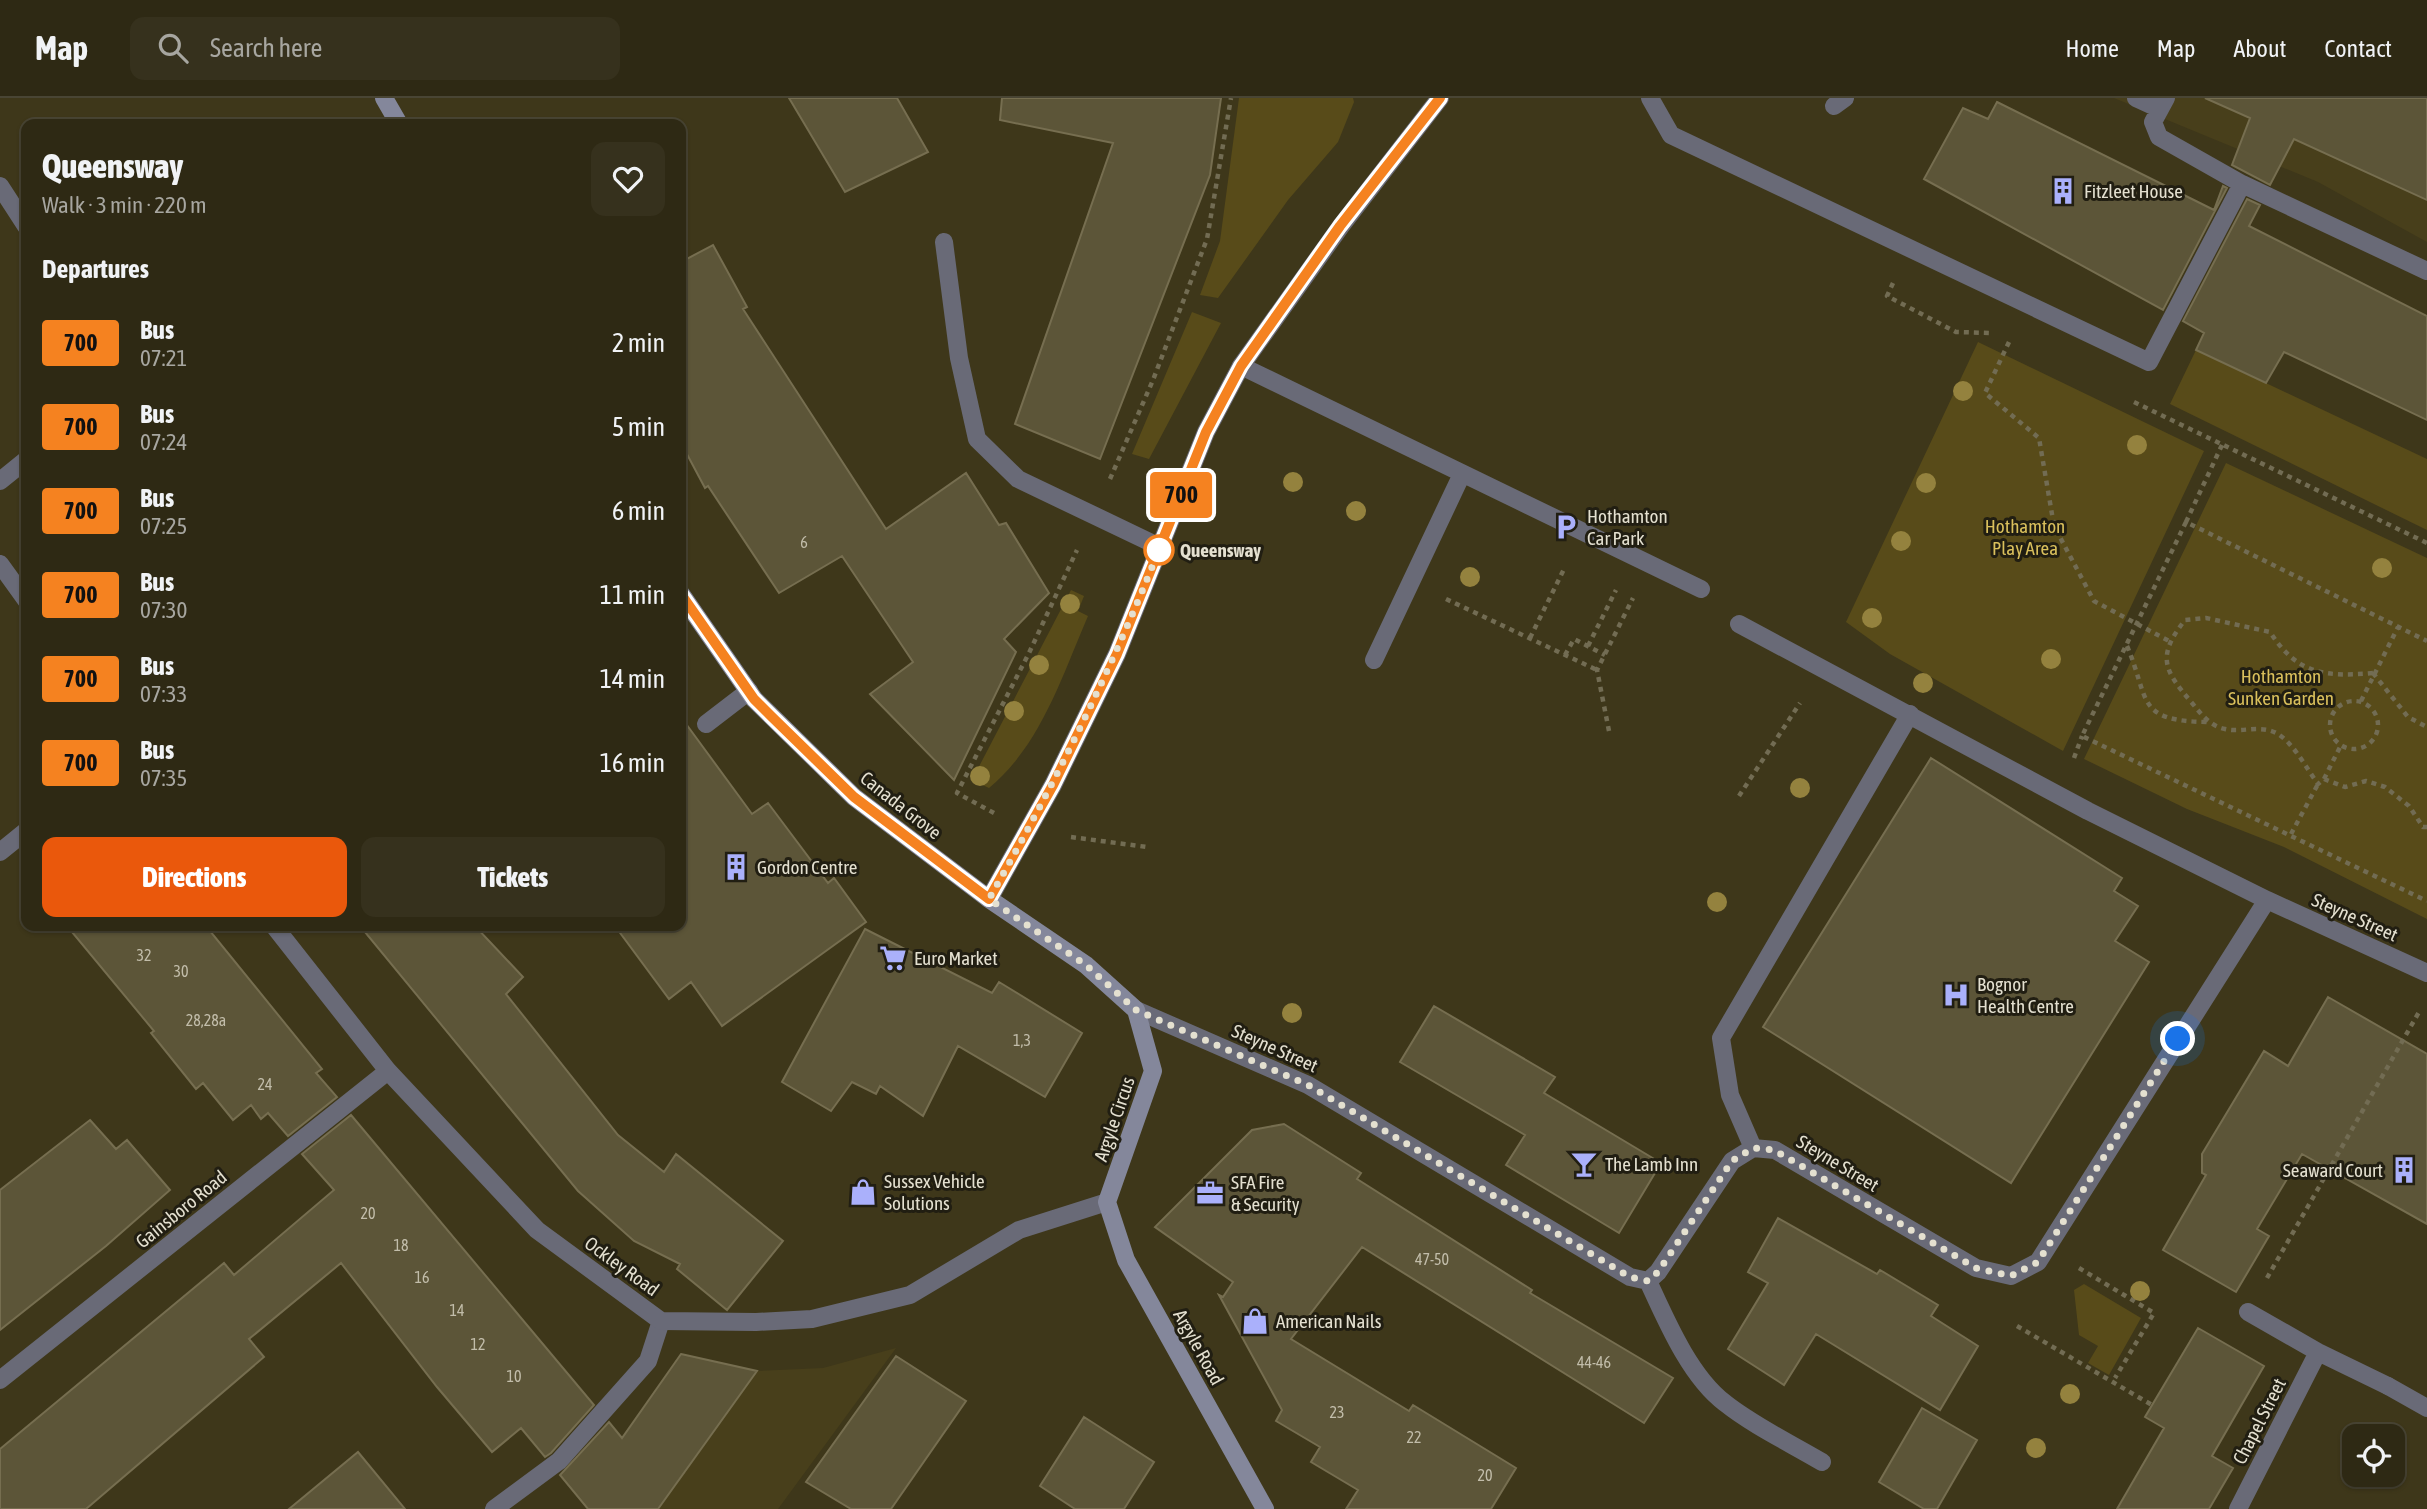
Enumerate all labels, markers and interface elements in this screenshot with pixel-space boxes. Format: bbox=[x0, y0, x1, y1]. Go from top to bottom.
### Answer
search box bbox=[130, 17, 620, 80]
text: Map bbox=[35, 29, 88, 67]
icon: search bbox=[154, 29, 192, 67]
text: Search here bbox=[210, 33, 322, 63]
text: Home bbox=[2065, 35, 2119, 62]
text: Map bbox=[2157, 35, 2195, 62]
text: About bbox=[2233, 35, 2286, 62]
text: Contact bbox=[2324, 35, 2392, 62]
button: heart bbox=[591, 142, 665, 216]
text: Queensway bbox=[42, 147, 183, 185]
building icon: Fitzleet House bbox=[2048, 176, 2078, 206]
place label: Fitzleet House bbox=[2084, 180, 2183, 202]
text: Walk · 3 min · 220 m bbox=[42, 192, 206, 218]
text: Departures bbox=[42, 254, 149, 284]
text: Bus bbox=[140, 315, 174, 345]
text: 2 min bbox=[612, 328, 665, 358]
text: 700 bbox=[64, 329, 97, 356]
text: 07:21 bbox=[140, 345, 187, 371]
text: Bus bbox=[140, 399, 174, 429]
text: 5 min bbox=[612, 412, 665, 442]
text: 700 bbox=[64, 413, 97, 440]
text: 07:24 bbox=[140, 429, 187, 455]
line badge: 700 bbox=[1141, 472, 1221, 518]
text: 700 bbox=[1164, 481, 1198, 508]
text: Bus bbox=[140, 483, 174, 513]
text: 6 min bbox=[612, 496, 665, 526]
text: 700 bbox=[64, 497, 97, 524]
place label: Hothamton Car Park bbox=[1587, 505, 1668, 549]
parking icon: Hothamton Car Park bbox=[1551, 512, 1581, 542]
text: 07:25 bbox=[140, 513, 187, 539]
park label: Hothamton Play Area bbox=[1985, 515, 2065, 559]
house number: 6 bbox=[800, 533, 808, 551]
marker: Queensway bbox=[1144, 535, 1174, 565]
place label: Queensway bbox=[1180, 539, 1261, 561]
text: Bus bbox=[140, 567, 174, 597]
text: 11 min bbox=[600, 580, 665, 610]
text: 700 bbox=[64, 581, 97, 608]
text: 07:30 bbox=[140, 597, 187, 623]
text: Bus bbox=[140, 651, 174, 681]
text: 14 min bbox=[600, 664, 665, 694]
text: 700 bbox=[64, 665, 97, 692]
park label: Hothamton Sunken Garden bbox=[2228, 665, 2334, 709]
text: 07:33 bbox=[140, 681, 187, 707]
text: Bus bbox=[140, 735, 174, 765]
text: 16 min bbox=[600, 748, 665, 778]
text: 700 bbox=[64, 749, 97, 776]
text: 07:35 bbox=[140, 765, 187, 791]
street label: Canada Grove bbox=[856, 767, 946, 843]
button: Directions bbox=[42, 837, 347, 917]
button: Tickets bbox=[361, 837, 665, 917]
building icon: Gordon Centre bbox=[721, 852, 751, 882]
place label: Gordon Centre bbox=[757, 856, 857, 878]
street label: Steyne Street bbox=[2309, 888, 2401, 946]
supermarket icon: Euro Market bbox=[878, 943, 908, 973]
house number: 32 bbox=[136, 946, 152, 964]
place label: Euro Market bbox=[914, 947, 998, 969]
house number: 30 bbox=[173, 962, 189, 980]
place label: Bognor Health Centre bbox=[1977, 973, 2074, 1017]
hospital icon: Bognor Health Centre bbox=[1941, 980, 1971, 1010]
house number: 28,28a bbox=[186, 1011, 226, 1029]
street label: Steyne Street bbox=[1229, 1019, 1321, 1077]
your location bbox=[2160, 1021, 2195, 1056]
house number: 1,3 bbox=[1013, 1031, 1031, 1049]
street label: Argyle Circus bbox=[1089, 1074, 1139, 1164]
house number: 24 bbox=[257, 1075, 273, 1093]
street label: Steyne Street bbox=[1793, 1130, 1883, 1196]
bar icon: The Lamb Inn bbox=[1569, 1149, 1599, 1179]
place label: The Lamb Inn bbox=[1605, 1153, 1698, 1175]
building icon: Seaward Court bbox=[2389, 1155, 2419, 1185]
place label: Seaward Court bbox=[2283, 1159, 2383, 1181]
street label: Gainsboro Road bbox=[131, 1166, 231, 1252]
place label: Sussex Vehicle Solutions bbox=[884, 1170, 985, 1214]
place label: SFA Fire & Security bbox=[1231, 1171, 1300, 1215]
shop icon: Sussex Vehicle Solutions bbox=[848, 1177, 878, 1207]
office icon: SFA Fire & Security bbox=[1195, 1178, 1225, 1208]
house number: 20 bbox=[360, 1204, 376, 1222]
street label: Ockley Road bbox=[581, 1232, 663, 1300]
house number: 18 bbox=[393, 1236, 409, 1254]
house number: 47-50 bbox=[1415, 1250, 1449, 1268]
house number: 16 bbox=[414, 1268, 430, 1286]
house number: 14 bbox=[449, 1301, 465, 1319]
street label: Argyle Road bbox=[1169, 1306, 1229, 1388]
shop icon: American Nails bbox=[1240, 1306, 1270, 1336]
place label: American Nails bbox=[1276, 1310, 1382, 1332]
house number: 12 bbox=[470, 1335, 486, 1353]
house number: 44-46 bbox=[1577, 1353, 1611, 1371]
house number: 10 bbox=[506, 1367, 522, 1385]
street label: Chapel Street bbox=[2228, 1374, 2290, 1468]
house number: 23 bbox=[1329, 1403, 1345, 1421]
map controls bbox=[2342, 1424, 2405, 1487]
button: locate bbox=[2342, 1424, 2405, 1487]
house number: 22 bbox=[1406, 1428, 1422, 1446]
house number: 20 bbox=[1477, 1466, 1493, 1484]

